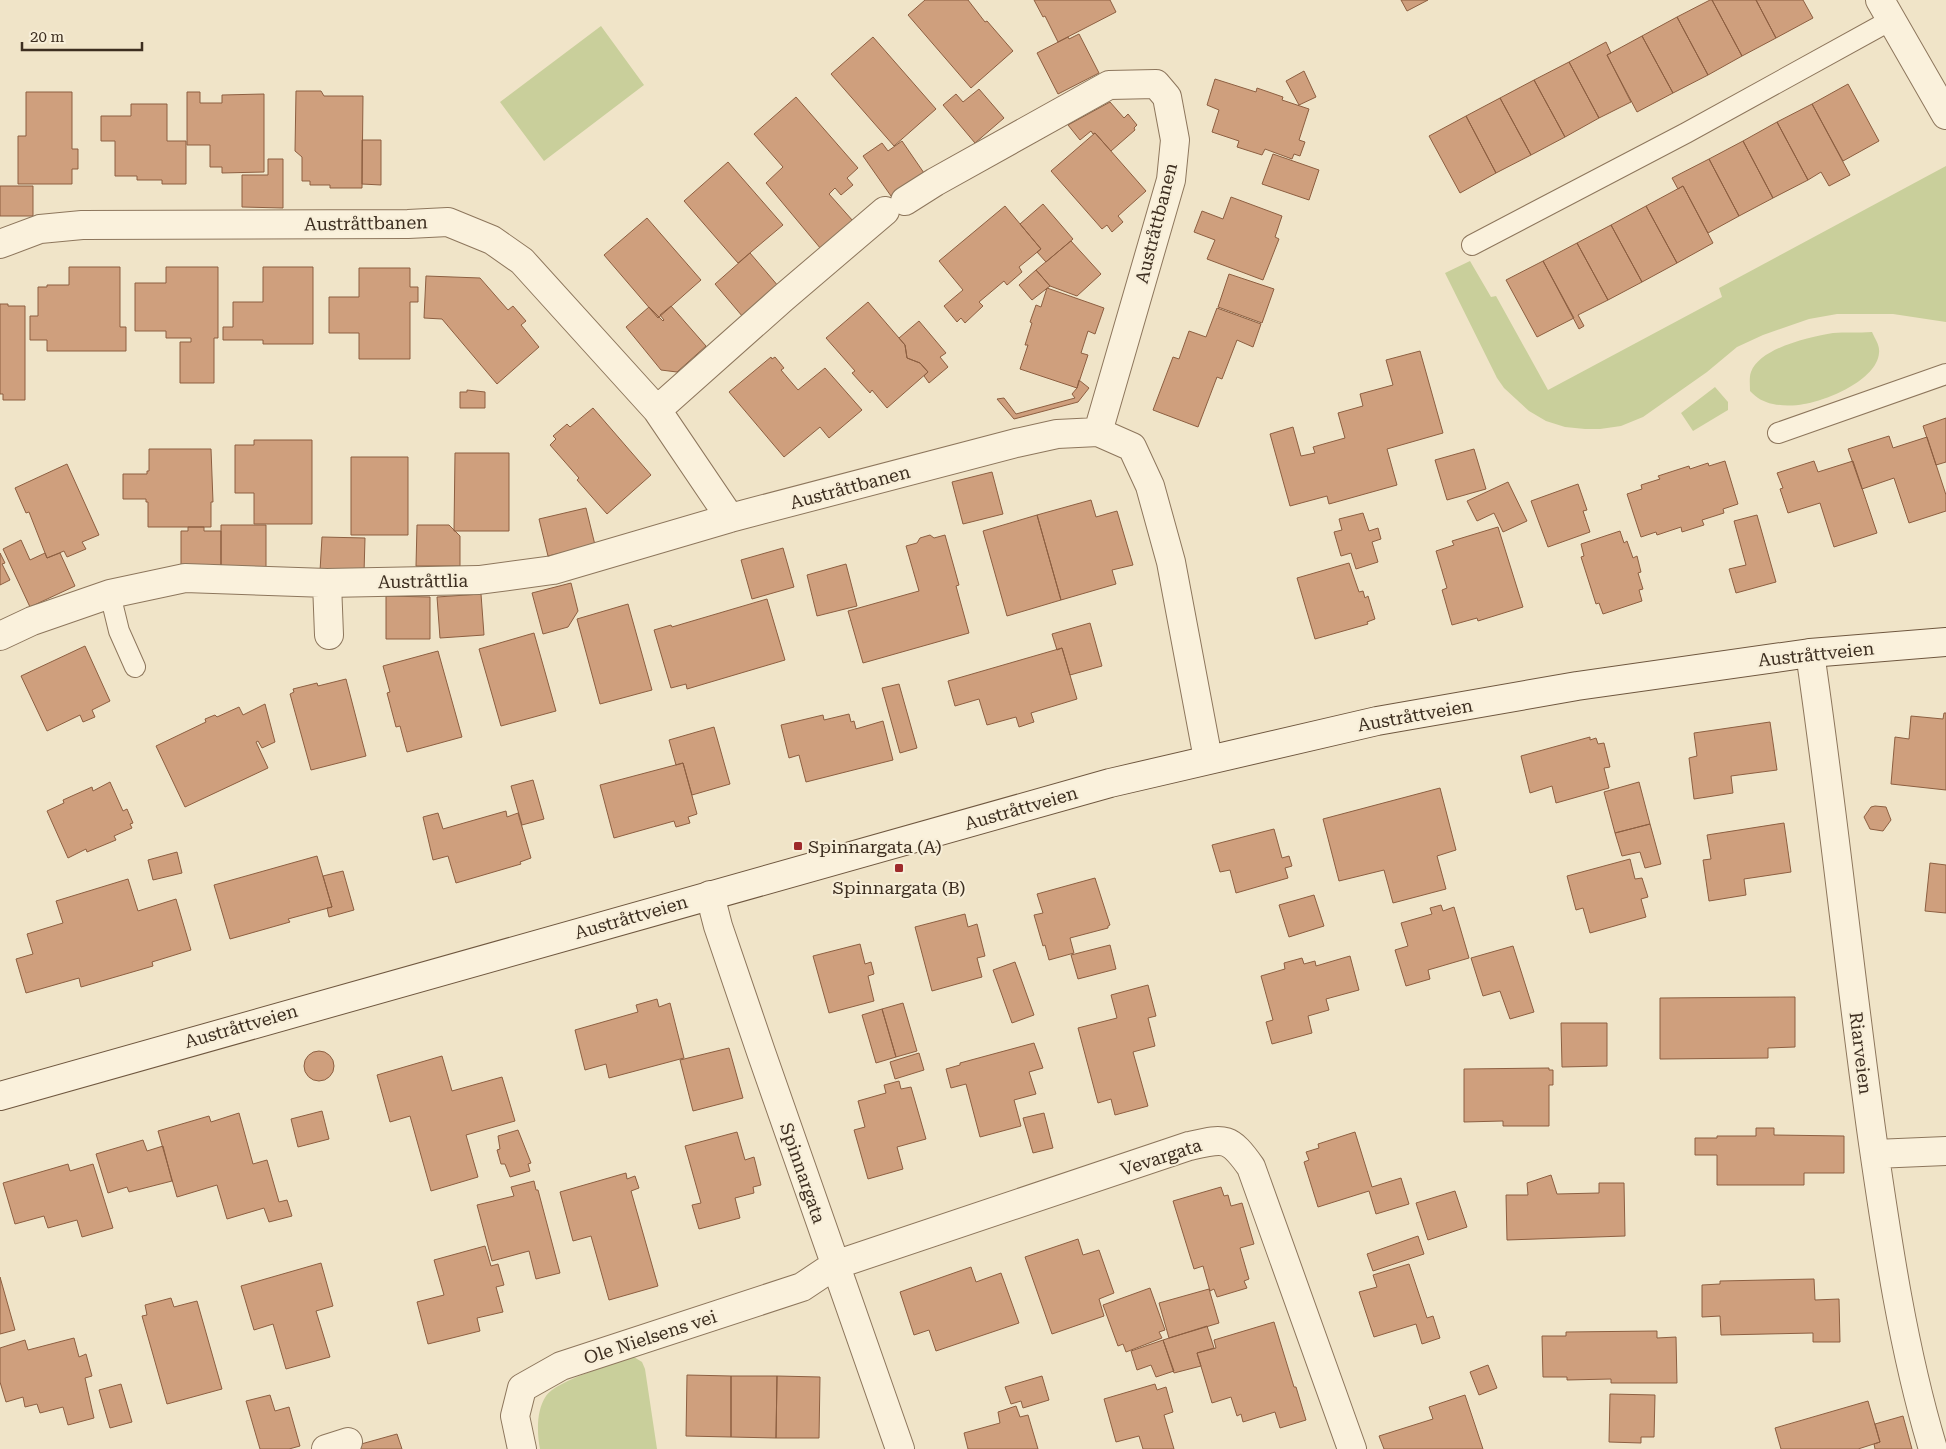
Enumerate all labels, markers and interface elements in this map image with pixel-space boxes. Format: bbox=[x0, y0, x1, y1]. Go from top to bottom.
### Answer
scale bar bbox=[22, 20, 142, 52]
text: 20 m bbox=[30, 28, 65, 46]
street label: Austråttbanen bbox=[1131, 160, 1181, 286]
street label: Austråttbanen bbox=[304, 211, 428, 235]
street label: Austråttbanen bbox=[788, 461, 913, 513]
street label: Austråttlia bbox=[378, 570, 469, 592]
street label: Austråttveien bbox=[1757, 637, 1875, 671]
street label: Austråttveien bbox=[1356, 694, 1475, 735]
street label: Austråttveien bbox=[962, 782, 1080, 834]
place label: Spinnargata (A) bbox=[808, 836, 942, 857]
marker: Spinnargata (A) bbox=[792, 840, 804, 852]
marker: Spinnargata (B) bbox=[893, 862, 905, 874]
place label: Spinnargata (B) bbox=[833, 877, 965, 898]
street label: Austråttveien bbox=[572, 891, 690, 943]
street label: Austråttveien bbox=[182, 1000, 300, 1052]
street label: Riarveien bbox=[1846, 1011, 1877, 1096]
street label: Spinnargata bbox=[776, 1120, 830, 1226]
street label: Vevargata bbox=[1118, 1134, 1204, 1180]
street label: Ole Nielsens vei bbox=[581, 1306, 719, 1368]

